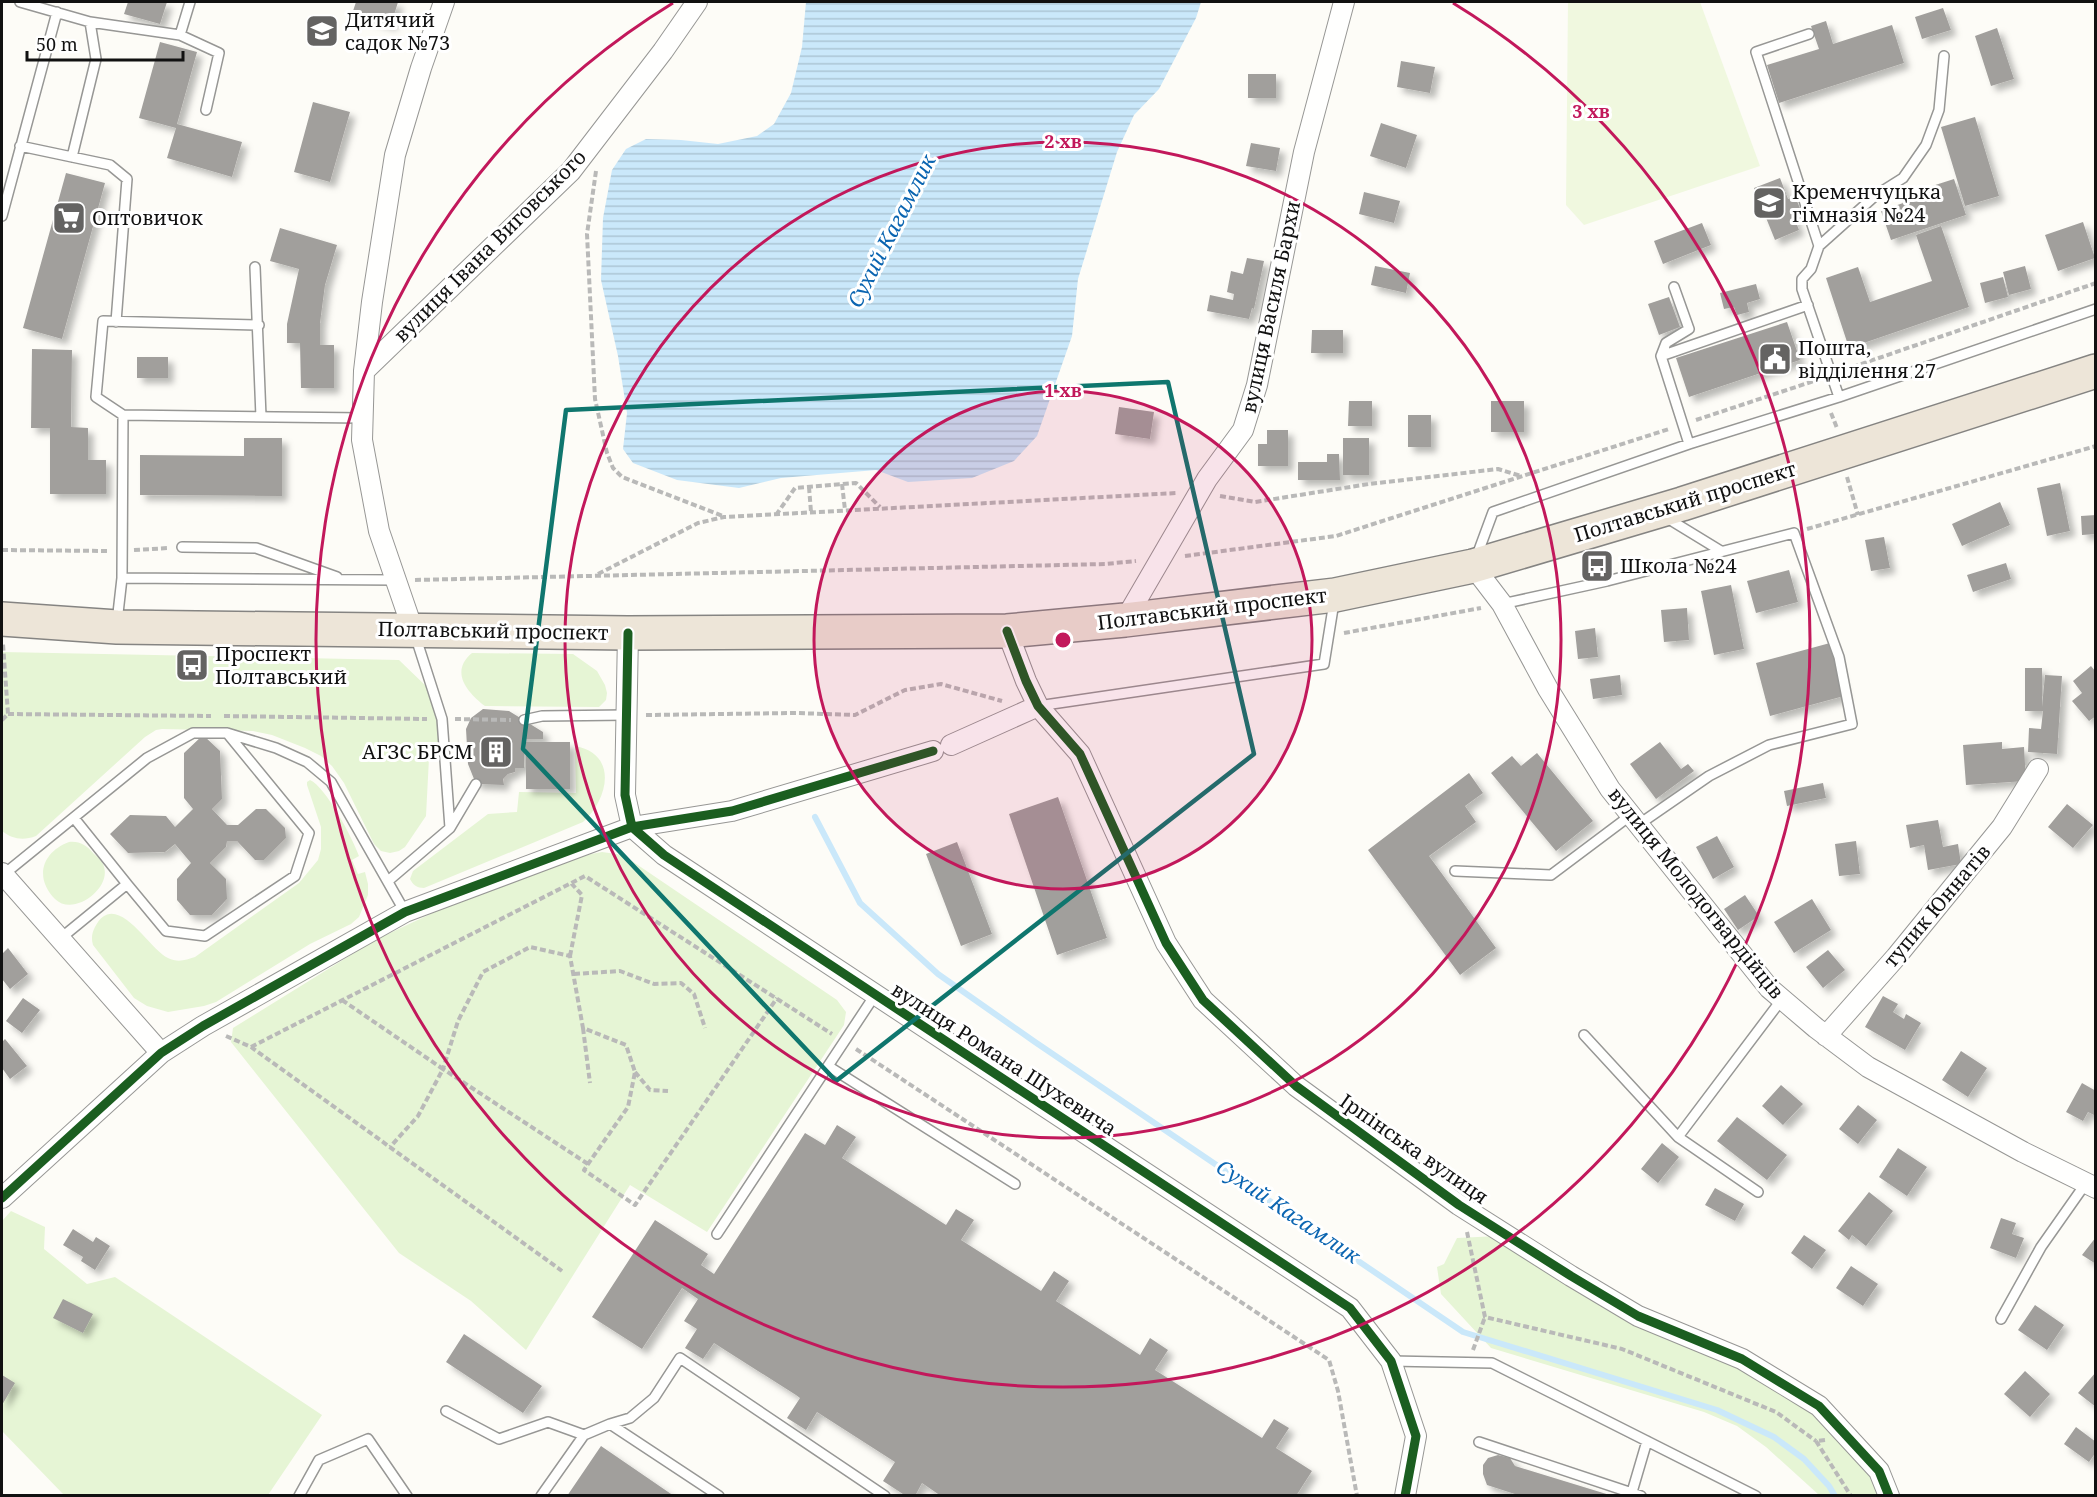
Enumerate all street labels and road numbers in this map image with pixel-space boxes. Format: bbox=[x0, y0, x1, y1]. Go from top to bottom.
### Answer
street label: вулиця Івана Виговського bbox=[388, 144, 592, 348]
street label: вулиця Василя Бархи bbox=[1235, 198, 1306, 416]
street label: Полтавський проспект bbox=[1570, 455, 1800, 548]
street label: Полтавський проспект bbox=[1096, 581, 1329, 636]
street label: Полтавський проспект bbox=[377, 615, 609, 646]
street label: вулиця Молодогвардійців bbox=[1603, 781, 1790, 1004]
street label: тупик Юннатів bbox=[1877, 838, 1996, 973]
street label: вулиця Романа Шухевича bbox=[886, 976, 1122, 1142]
street label: Ірпінська вулиця bbox=[1335, 1087, 1494, 1210]

